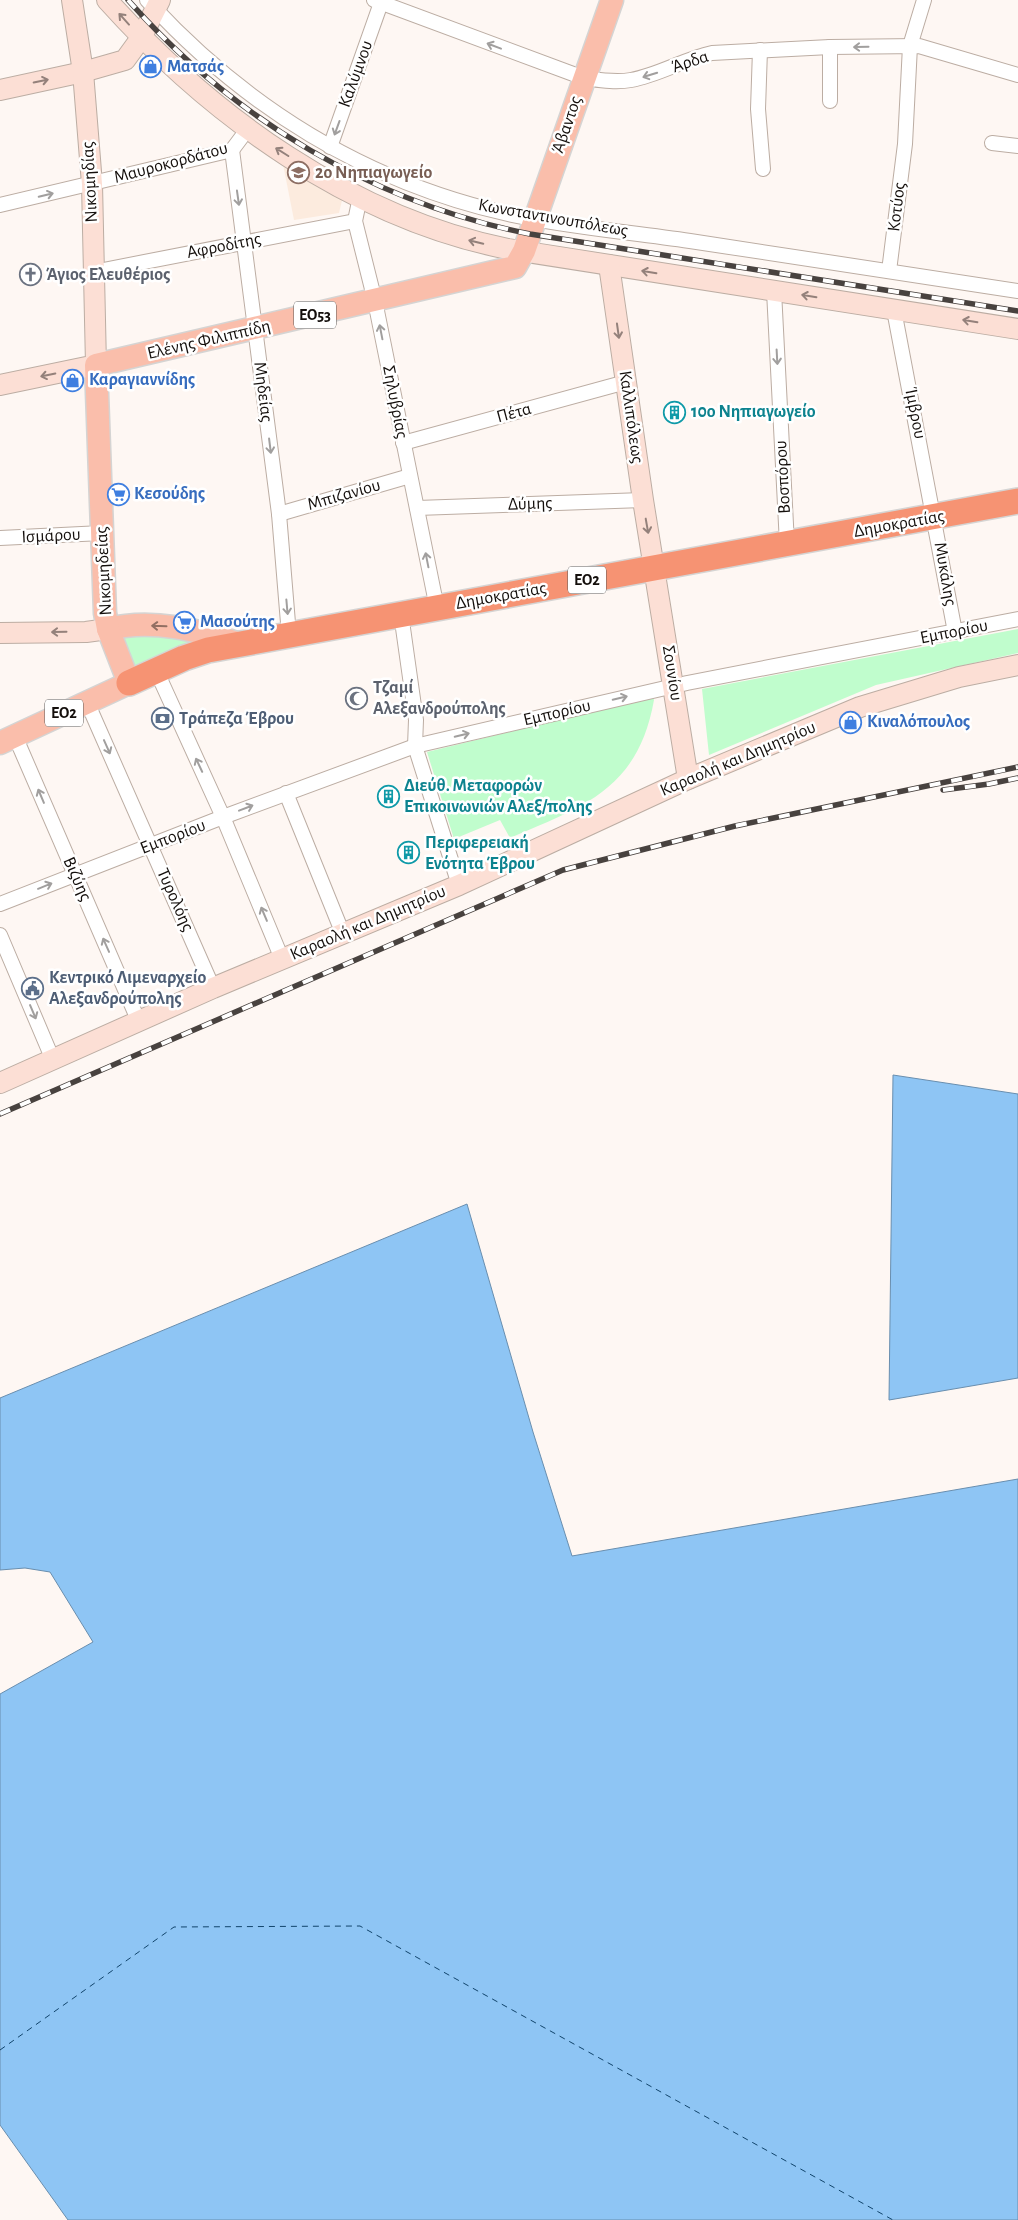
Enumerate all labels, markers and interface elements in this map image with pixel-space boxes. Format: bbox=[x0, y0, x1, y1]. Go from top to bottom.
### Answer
one-way arrow bbox=[118, 12, 130, 25]
street label: Καλύμνου bbox=[336, 38, 376, 110]
one-way arrow bbox=[487, 41, 503, 50]
one-way arrow bbox=[854, 42, 870, 51]
street label: Άρδα bbox=[669, 48, 711, 76]
shop icon: Ματσάς bbox=[139, 55, 163, 79]
place label: Ματσάς bbox=[167, 57, 224, 76]
one-way arrow bbox=[643, 70, 659, 80]
one-way arrow bbox=[33, 76, 49, 85]
street label: Άβαντος bbox=[549, 94, 585, 156]
one-way arrow bbox=[332, 120, 341, 136]
street label: Μαυροκορδάτου bbox=[112, 139, 230, 187]
street label: Νικομηδίας bbox=[78, 141, 101, 223]
one-way arrow bbox=[276, 146, 290, 156]
school or university icon: 2ο Νηπιαγωγείο bbox=[287, 161, 311, 185]
place label: 2ο Νηπιαγωγείο bbox=[315, 163, 432, 182]
street label: Κοτύος bbox=[885, 181, 909, 233]
one-way arrow bbox=[233, 189, 243, 205]
one-way arrow bbox=[37, 190, 53, 199]
street label: Κωνσταντινουπόλεως bbox=[477, 196, 629, 240]
street label: Αφροδίτης bbox=[185, 229, 263, 262]
one-way arrow bbox=[469, 237, 485, 246]
church icon: Άγιος Ελευθέριος bbox=[18, 263, 42, 287]
place label: Άγιος Ελευθέριος bbox=[46, 265, 170, 284]
one-way arrow bbox=[641, 266, 657, 276]
one-way arrow bbox=[802, 291, 818, 301]
road number: ΕΟ53 bbox=[294, 302, 336, 328]
street label: Ελένης Φιλιππίδη bbox=[145, 316, 272, 363]
one-way arrow bbox=[962, 316, 978, 326]
one-way arrow bbox=[613, 323, 623, 339]
one-way arrow bbox=[375, 325, 385, 341]
one-way arrow bbox=[773, 349, 782, 365]
street label: Μηδείας bbox=[250, 361, 277, 423]
street label: Σηλυβρίας bbox=[379, 364, 412, 440]
shop icon: Καραγιαννίδης bbox=[61, 368, 85, 392]
street label: Καλλιπόλεως bbox=[616, 369, 646, 465]
place label: Καραγιαννίδης bbox=[89, 370, 195, 389]
one-way arrow bbox=[40, 371, 56, 380]
street label: Ίμβρου bbox=[901, 386, 929, 440]
street label: Πέτα bbox=[495, 400, 533, 426]
building icon: 10ο Νηπιαγωγείο bbox=[663, 400, 687, 424]
place label: 10ο Νηπιαγωγείο bbox=[691, 402, 816, 421]
one-way arrow bbox=[265, 437, 275, 453]
street label: Βοσπόρου bbox=[772, 440, 794, 514]
street label: Μπιζανίου bbox=[305, 475, 383, 514]
supermarket icon: Κεσούδης bbox=[106, 482, 130, 506]
place label: Κεσούδης bbox=[134, 484, 205, 503]
street label: Δύμης bbox=[507, 494, 553, 514]
street label: Δημοκρατίας bbox=[852, 506, 946, 541]
one-way arrow bbox=[643, 518, 653, 534]
street label: Ισμάρου bbox=[21, 525, 81, 547]
street label: Νικομηδείας bbox=[92, 526, 115, 616]
street label: Μυκάλης bbox=[931, 541, 959, 607]
one-way arrow bbox=[422, 552, 431, 568]
road number: ΕΟ2 bbox=[568, 566, 606, 594]
street label: Δημοκρατίας bbox=[454, 578, 548, 613]
one-way arrow bbox=[282, 599, 292, 615]
supermarket icon: Μασούτης bbox=[172, 610, 196, 634]
place label: Μασούτης bbox=[200, 612, 275, 631]
street label: Εμπορίου bbox=[918, 616, 989, 647]
one-way arrow bbox=[151, 621, 167, 630]
one-way arrow bbox=[52, 627, 68, 637]
street label: Σουνίου bbox=[659, 644, 686, 702]
place label: Tζαμί Αλεξανδρούπολης bbox=[373, 678, 506, 718]
mosque icon: Tζαμί Αλεξανδρούπολης bbox=[345, 686, 369, 710]
one-way arrow bbox=[612, 693, 628, 702]
street label: Εμπορίου bbox=[521, 696, 593, 730]
road number: ΕΟ2 bbox=[45, 700, 83, 726]
bank icon: Τράπεζα Έβρου bbox=[151, 707, 175, 731]
place label: Τράπεζα Έβρου bbox=[179, 709, 294, 728]
shop icon: Κιναλόπουλος bbox=[839, 710, 863, 734]
place label: Κιναλόπουλος bbox=[867, 712, 970, 731]
street label: Καραολή και Δημητρίου bbox=[657, 717, 818, 800]
one-way arrow bbox=[454, 730, 470, 739]
one-way arrow bbox=[102, 739, 112, 754]
one-way arrow bbox=[194, 758, 203, 773]
place label: Διεύθ. Μεταφορών Επικοινωνιών Αλεξ/πολης bbox=[404, 776, 592, 816]
building icon: Διεύθ. Μεταφορών Επικοινωνιών Αλεξ/πολης bbox=[376, 784, 400, 808]
one-way arrow bbox=[36, 789, 46, 804]
one-way arrow bbox=[238, 803, 253, 813]
street label: Εμπορίου bbox=[137, 815, 208, 858]
place label: Περιφερειακή Ενότητα Έβρου bbox=[425, 833, 535, 873]
building icon: Περιφερειακή Ενότητα Έβρου bbox=[397, 841, 421, 865]
street label: Βιζύης bbox=[59, 854, 95, 904]
street label: Τυρολόης bbox=[153, 866, 197, 934]
one-way arrow bbox=[37, 881, 52, 891]
street label: Καραολή και Δημητρίου bbox=[287, 881, 448, 964]
one-way arrow bbox=[258, 907, 268, 922]
one-way arrow bbox=[100, 938, 110, 953]
place label: Κεντρικό Λιμεναρχείο Αλεξανδρούπολης bbox=[49, 968, 206, 1008]
public building icon: Κεντρικό Λιμεναρχείο Αλεξανδρούπολης bbox=[21, 976, 45, 1000]
one-way arrow bbox=[28, 1004, 38, 1019]

